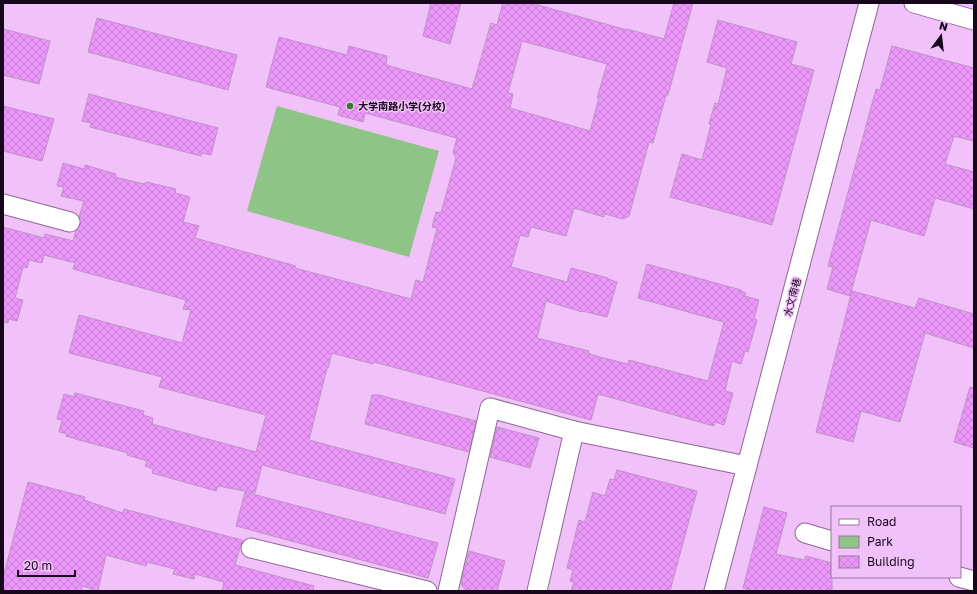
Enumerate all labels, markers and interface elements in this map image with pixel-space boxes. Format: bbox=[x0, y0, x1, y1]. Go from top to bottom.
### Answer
north arrow bbox=[921, 16, 961, 56]
text: N bbox=[938, 18, 949, 33]
place label: 大学南路小学(分校) bbox=[358, 100, 446, 112]
marker: 大学南路小学(分校) bbox=[345, 101, 355, 111]
street label: 水文南巷 bbox=[781, 276, 803, 318]
legend bbox=[831, 506, 961, 578]
text: Road bbox=[867, 514, 896, 529]
text: Park bbox=[867, 534, 893, 549]
scale bar bbox=[18, 552, 75, 578]
text: Building bbox=[867, 554, 915, 569]
text: 20 m bbox=[24, 558, 52, 573]

